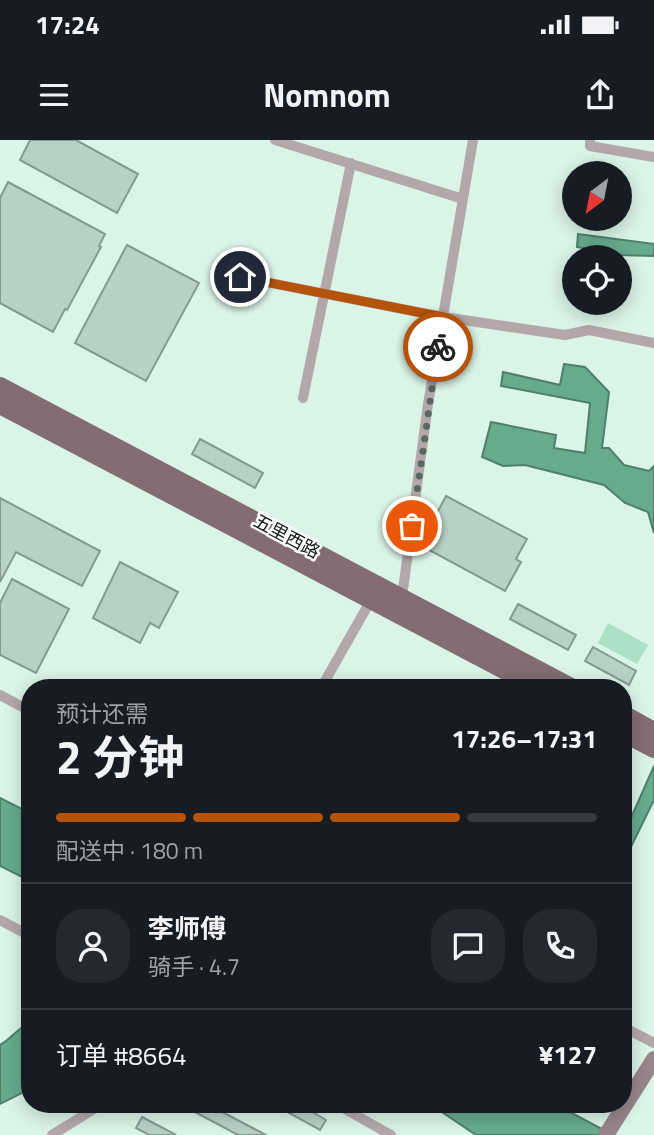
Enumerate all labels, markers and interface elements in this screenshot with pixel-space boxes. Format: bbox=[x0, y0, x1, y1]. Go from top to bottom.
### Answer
text: 17:24 bbox=[35, 5, 100, 44]
text: Nomnom bbox=[263, 71, 391, 119]
icon: menu bbox=[35, 76, 73, 114]
icon: share bbox=[581, 76, 619, 114]
north arrow bbox=[562, 161, 632, 231]
map controls bbox=[562, 161, 632, 315]
button: locate bbox=[562, 245, 632, 315]
pin bbox=[210, 247, 270, 307]
icon: home bbox=[221, 258, 259, 296]
courier bbox=[403, 312, 473, 382]
icon: bike bbox=[419, 328, 457, 366]
pin bbox=[382, 496, 442, 556]
street label: 五里西路 bbox=[249, 507, 325, 565]
icon: bag bbox=[393, 507, 431, 545]
text: 预计还需 bbox=[56, 696, 148, 731]
text: 17:26–17:31 bbox=[451, 719, 597, 758]
text: 2 分钟 bbox=[56, 722, 184, 792]
text: 配送中 · 180 m bbox=[56, 833, 203, 868]
button: person bbox=[56, 909, 130, 983]
text: 李师傅 bbox=[148, 909, 226, 948]
button: chat bbox=[431, 909, 505, 983]
button: phone bbox=[523, 909, 597, 983]
text: 骑手 · 4.7 bbox=[148, 949, 240, 984]
text: ¥127 bbox=[539, 1035, 597, 1074]
text: 订单 #8664 bbox=[56, 1036, 187, 1075]

